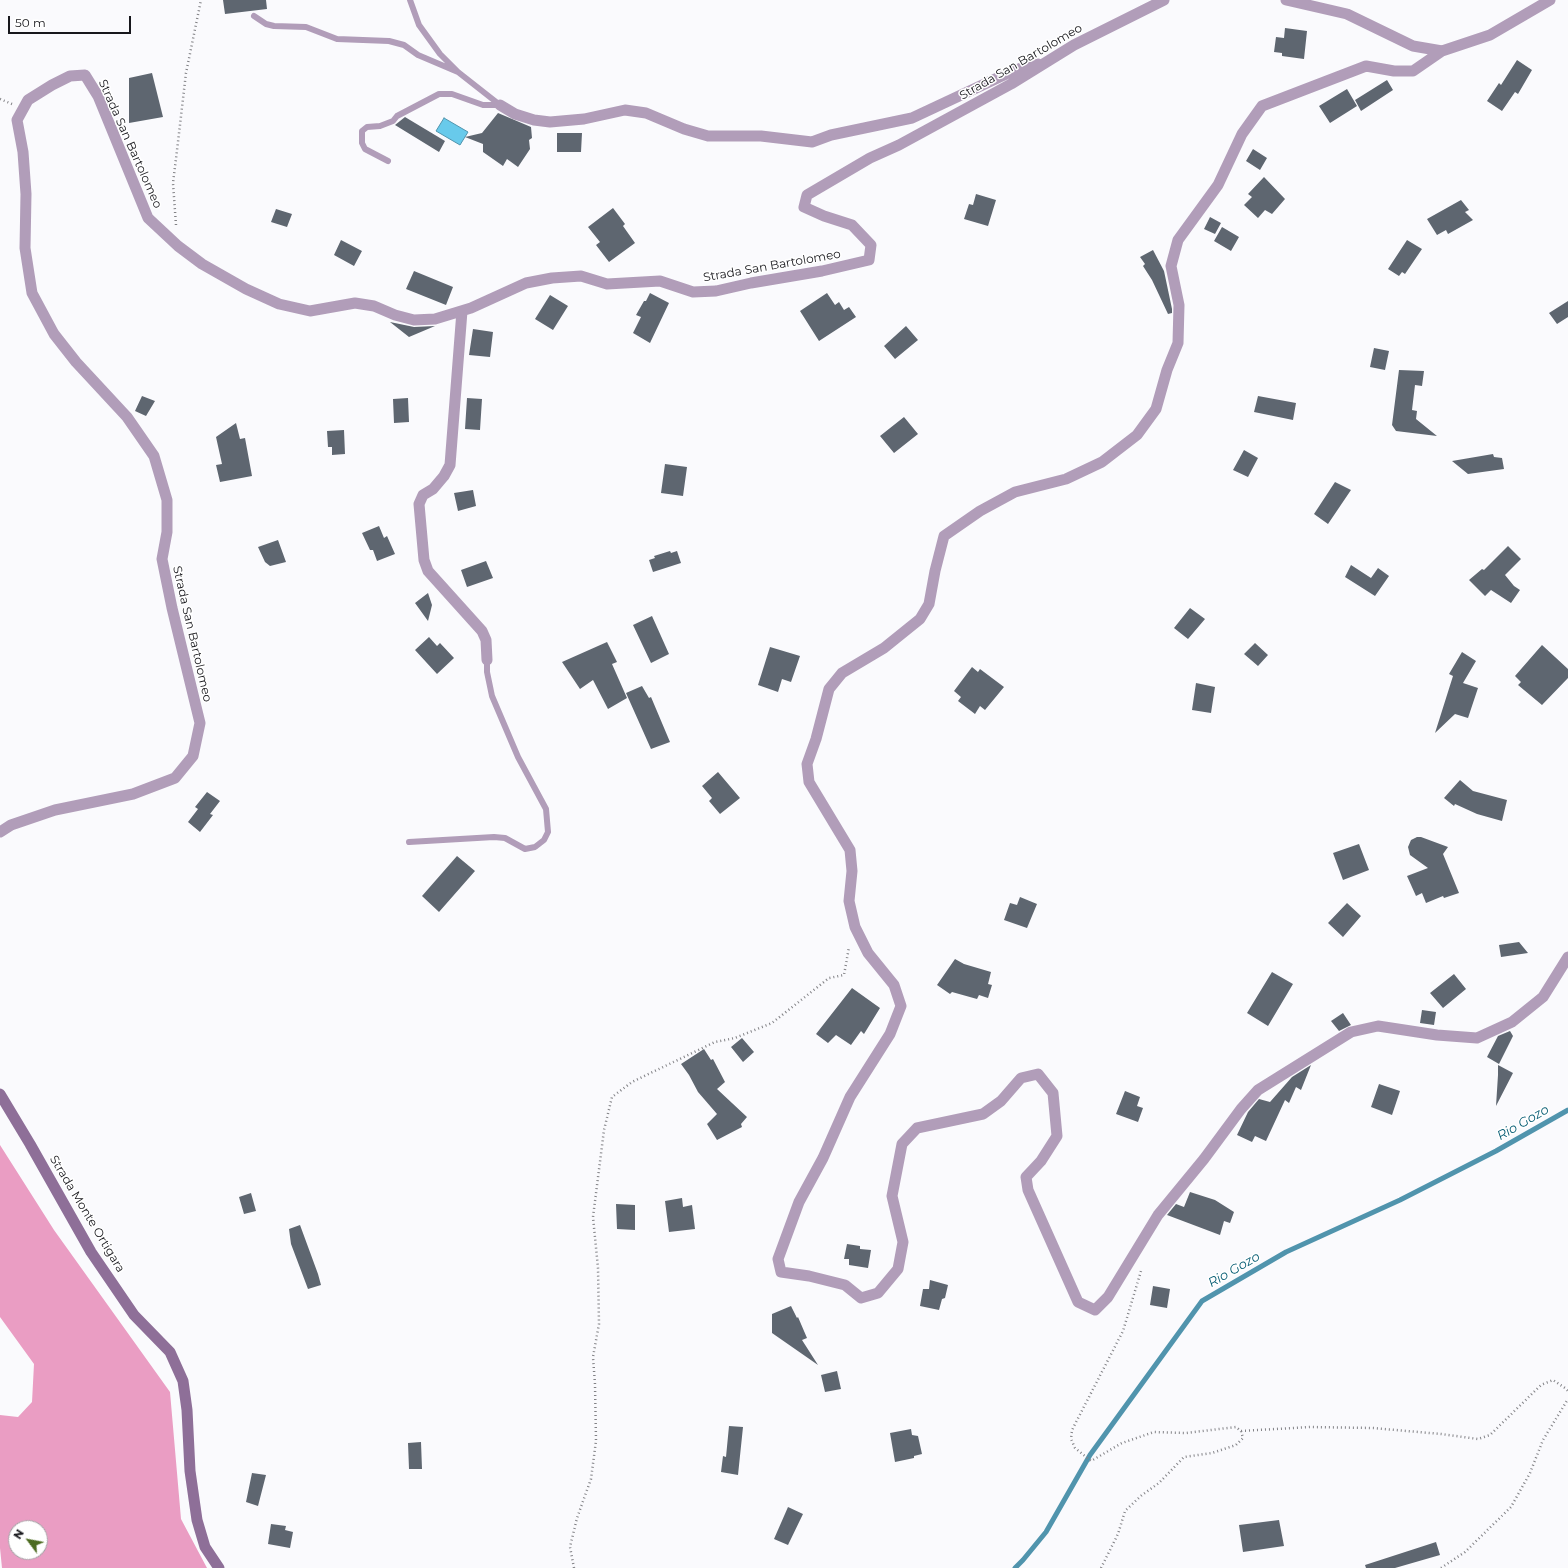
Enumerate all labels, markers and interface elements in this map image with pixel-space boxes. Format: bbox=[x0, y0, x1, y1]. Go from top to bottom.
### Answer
scale bar bbox=[10, 8, 133, 34]
text: 50 m bbox=[15, 15, 46, 30]
street label: Strada San Bartolomeo bbox=[957, 21, 1085, 103]
street label: Strada San Bartolomeo bbox=[95, 77, 165, 211]
street label: Strada San Bartolomeo bbox=[702, 247, 842, 285]
street label: Strada San Bartolomeo bbox=[169, 565, 215, 703]
water label: Rio Gozo bbox=[1494, 1102, 1552, 1144]
street label: Strada Monte Ortigara bbox=[46, 1153, 128, 1275]
water label: Rio Gozo bbox=[1205, 1249, 1263, 1291]
north arrow bbox=[8, 1520, 48, 1560]
text: N bbox=[10, 1527, 27, 1542]

